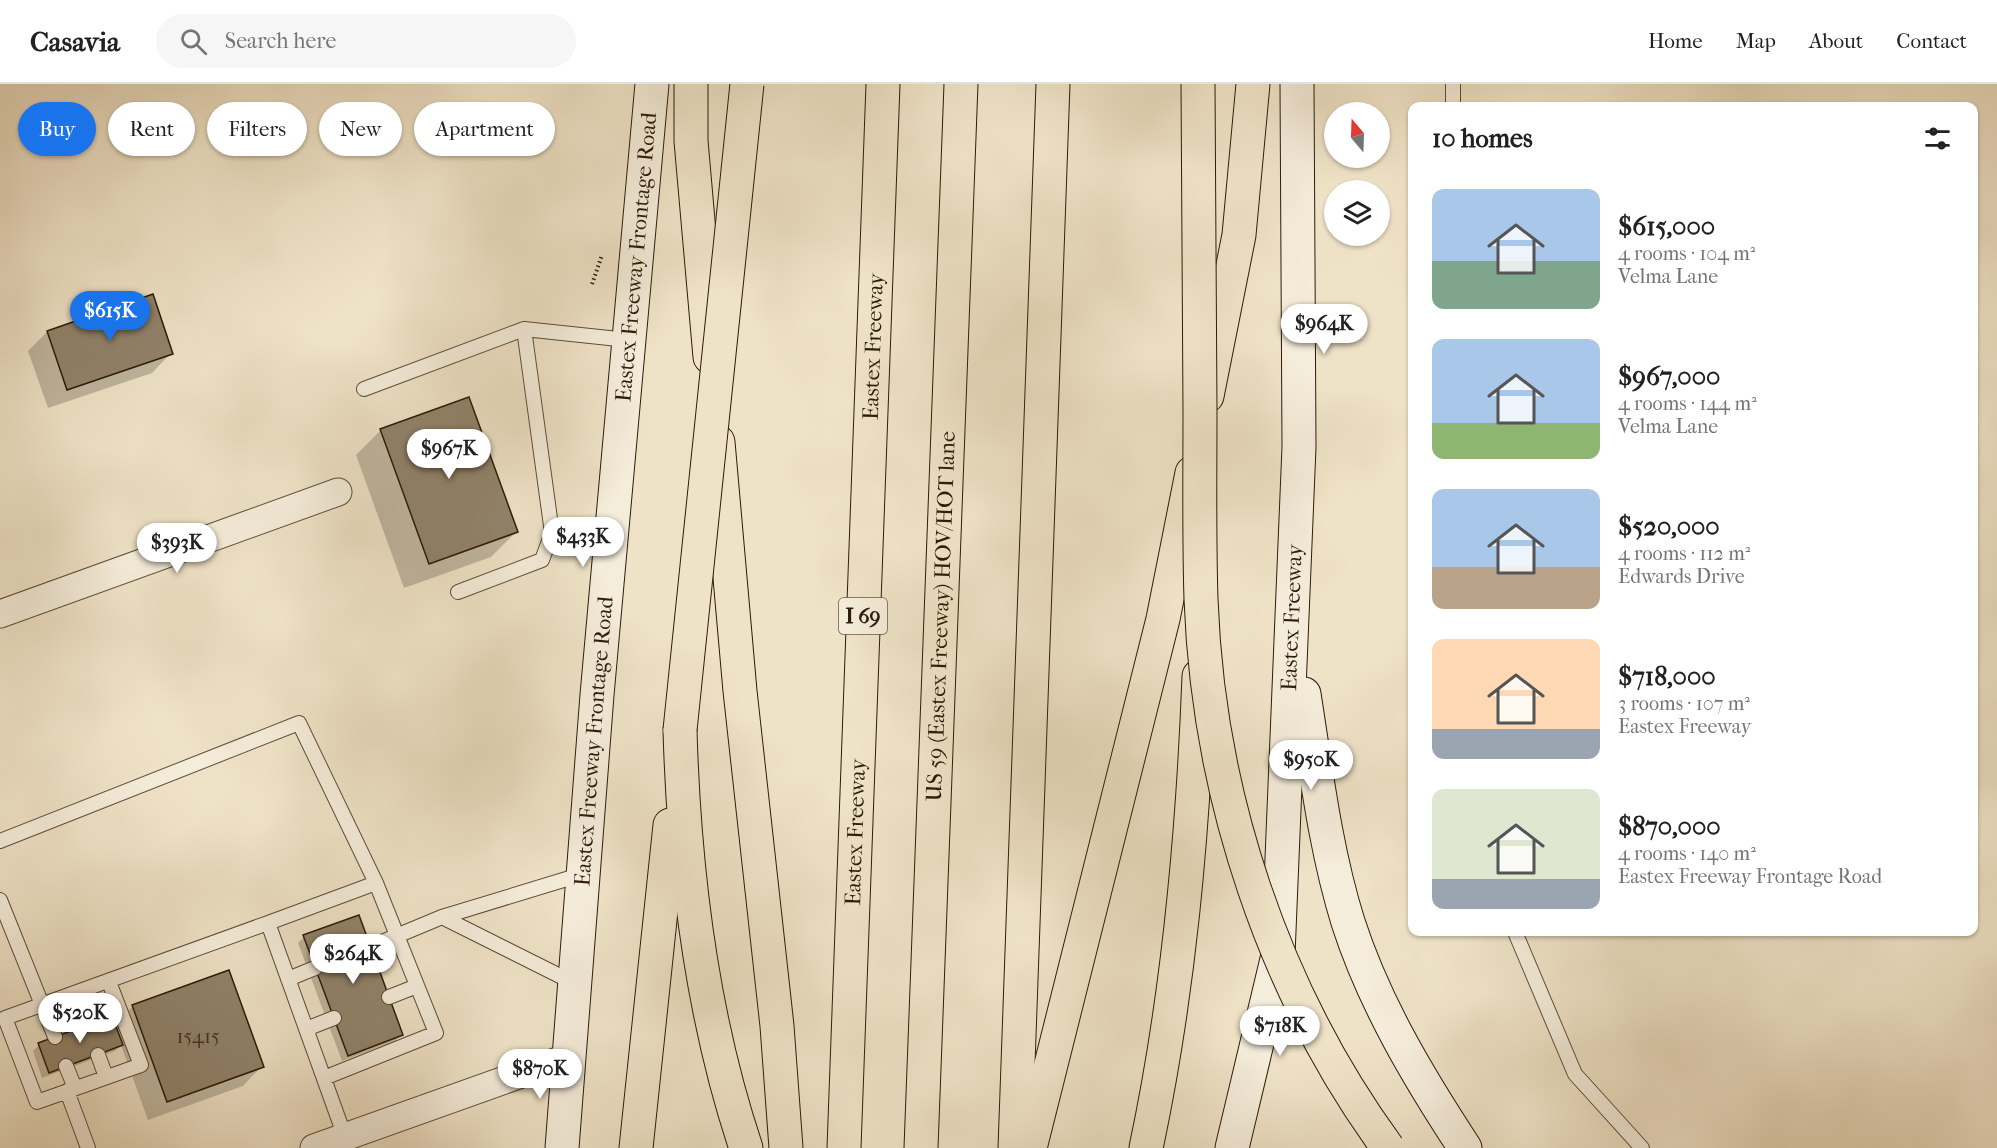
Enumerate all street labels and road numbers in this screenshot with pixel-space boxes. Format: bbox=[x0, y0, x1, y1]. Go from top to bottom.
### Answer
street label: Eastex Freeway Frontage Road bbox=[610, 110, 662, 403]
street label: Eastex Freeway bbox=[858, 271, 889, 420]
street label: US 59 (Eastex Freeway) HOV/HOT lane bbox=[921, 431, 961, 802]
street label: Eastex Freeway bbox=[1276, 543, 1308, 692]
street label: Eastex Freeway Frontage Road bbox=[569, 594, 619, 887]
road number: I 69 bbox=[839, 598, 887, 634]
street label: Eastex Freeway bbox=[840, 757, 871, 906]

